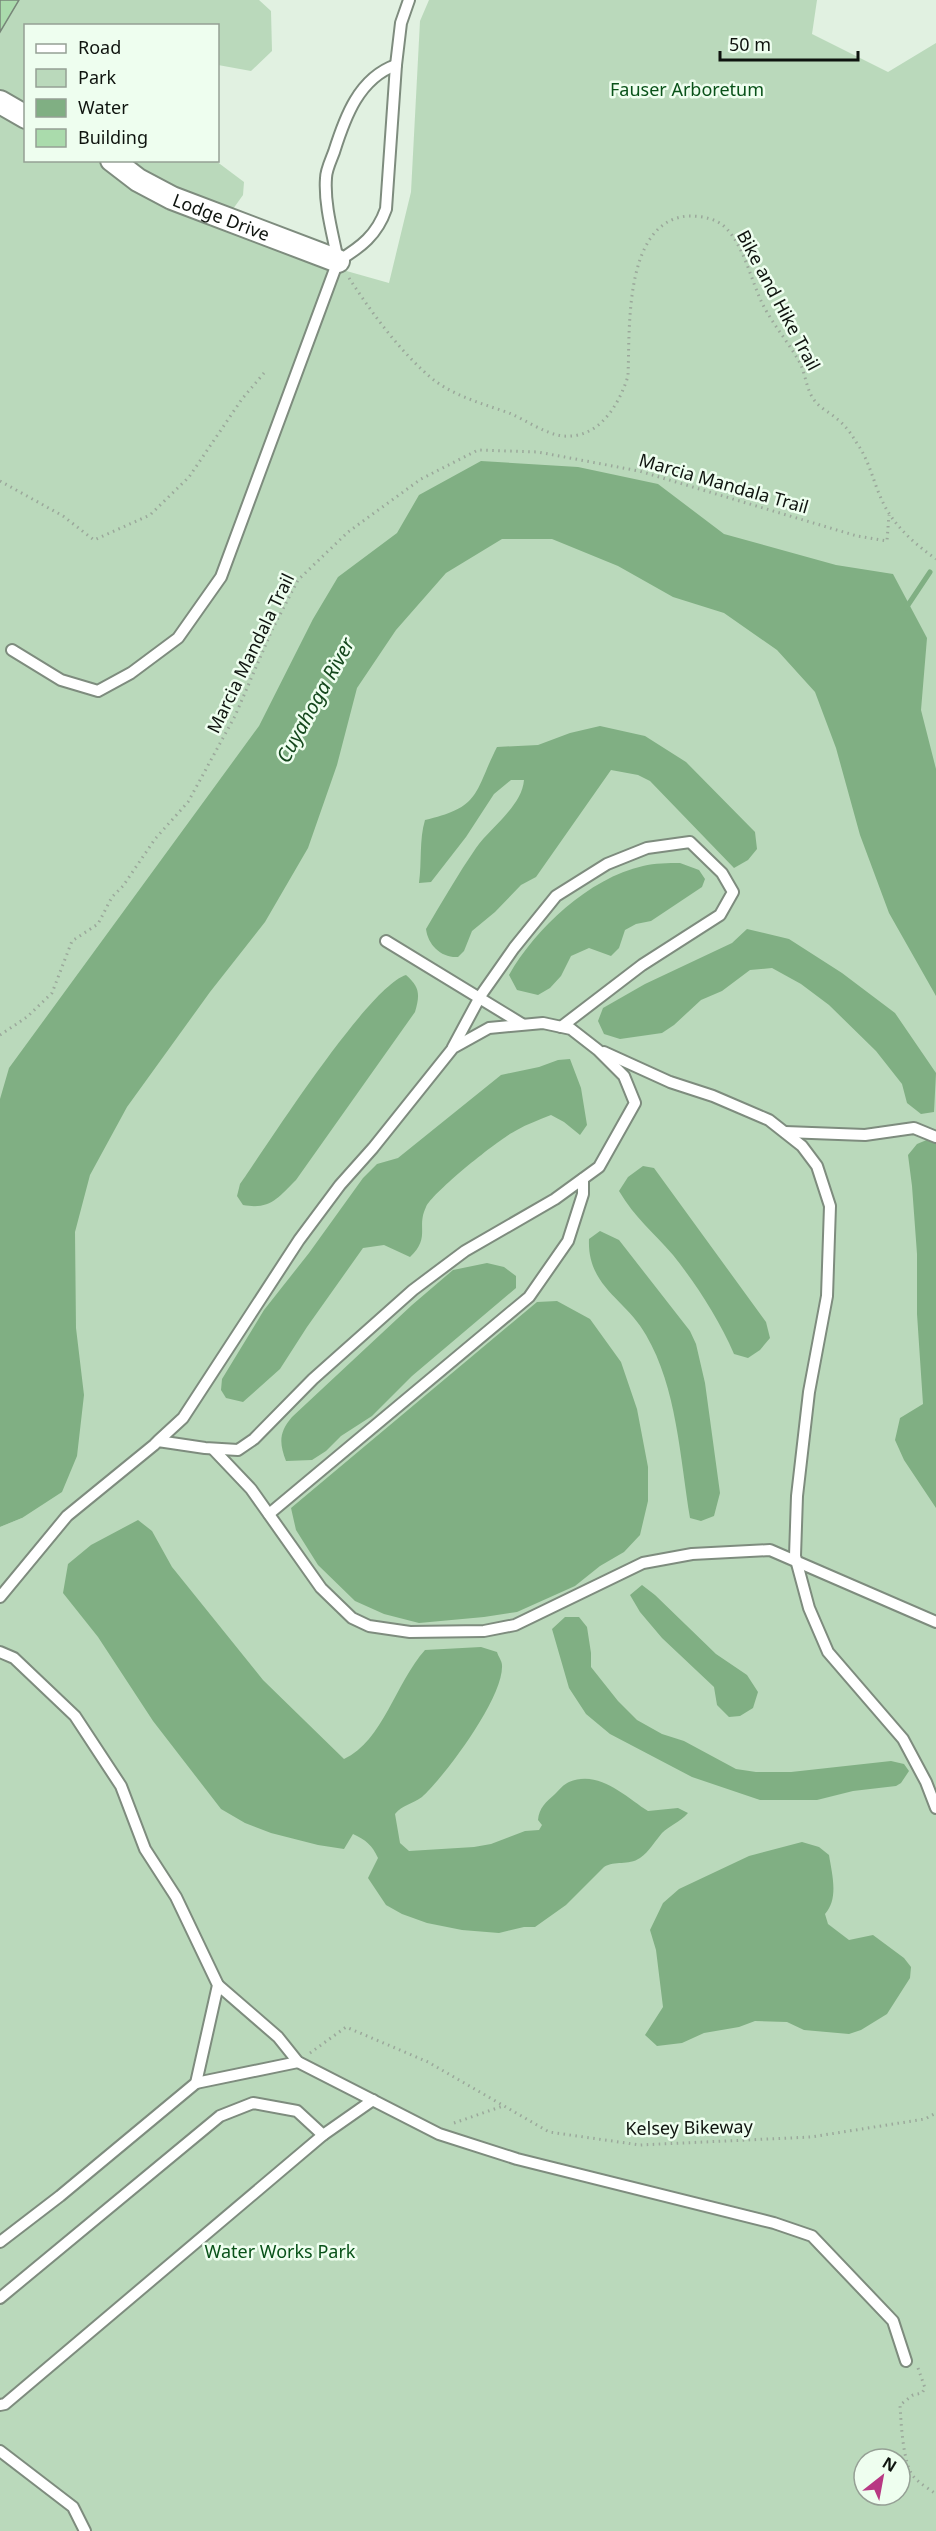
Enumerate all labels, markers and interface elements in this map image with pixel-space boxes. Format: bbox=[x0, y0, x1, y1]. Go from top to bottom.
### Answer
legend bbox=[24, 24, 219, 162]
scale bar bbox=[720, 24, 858, 62]
text: 50 m bbox=[729, 32, 771, 56]
text: Road bbox=[78, 35, 121, 59]
text: Park bbox=[78, 65, 116, 89]
park label: Fauser Arboretum bbox=[610, 77, 764, 101]
text: Water bbox=[78, 95, 129, 119]
text: Building bbox=[78, 125, 148, 149]
street label: Lodge Drive bbox=[169, 187, 273, 246]
street label: Bike and Hike Trail bbox=[732, 226, 826, 374]
street label: Marcia Mandala Trail bbox=[636, 447, 812, 519]
street label: Marcia Mandala Trail bbox=[201, 569, 299, 737]
water label: Cuyahoga River bbox=[270, 632, 361, 767]
street label: Kelsey Bikeway bbox=[625, 2114, 754, 2140]
park label: Water Works Park bbox=[205, 2239, 356, 2263]
north arrow bbox=[852, 2447, 912, 2507]
text: N bbox=[878, 2451, 901, 2477]

